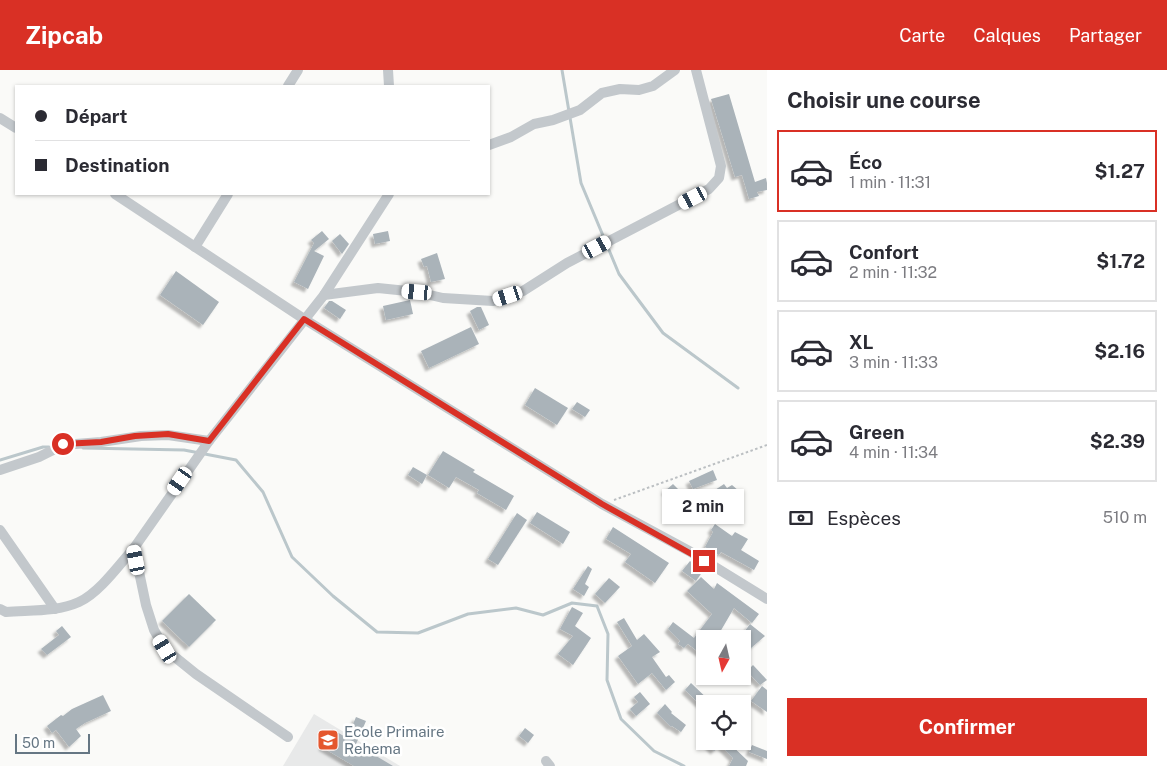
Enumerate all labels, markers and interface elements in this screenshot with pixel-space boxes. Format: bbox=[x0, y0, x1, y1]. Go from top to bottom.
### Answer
text: Zipcab bbox=[25, 21, 103, 49]
text: Carte bbox=[899, 25, 945, 46]
text: Calques bbox=[973, 25, 1041, 46]
text: Partager bbox=[1069, 25, 1142, 46]
text: Choisir une course bbox=[787, 87, 981, 113]
text: Départ bbox=[65, 105, 128, 127]
icon: car bbox=[789, 149, 834, 194]
text: Éco bbox=[849, 151, 882, 173]
text: Destination bbox=[65, 154, 169, 176]
text: $1.27 bbox=[1094, 160, 1145, 182]
text: 1 min · 11:31 bbox=[849, 173, 931, 192]
car bbox=[676, 185, 709, 211]
car bbox=[580, 233, 613, 261]
icon: car bbox=[789, 239, 834, 284]
text: Confort bbox=[849, 241, 919, 263]
text: $1.72 bbox=[1096, 250, 1145, 272]
text: 2 min · 11:32 bbox=[849, 263, 937, 282]
car bbox=[401, 283, 432, 301]
car bbox=[491, 284, 524, 308]
icon: car bbox=[789, 329, 834, 374]
text: XL bbox=[849, 331, 874, 353]
text: $2.16 bbox=[1094, 340, 1145, 362]
text: 3 min · 11:33 bbox=[849, 353, 938, 372]
icon: car bbox=[789, 419, 834, 464]
text: Green bbox=[849, 421, 904, 443]
text: $2.39 bbox=[1090, 430, 1145, 452]
route start bbox=[52, 433, 74, 455]
text: 4 min · 11:34 bbox=[849, 443, 938, 462]
car bbox=[165, 464, 194, 498]
callout: 2 min bbox=[663, 488, 745, 524]
text: 2 min bbox=[682, 497, 724, 516]
icon: cash bbox=[787, 504, 815, 532]
text: Espèces bbox=[827, 507, 901, 529]
text: 510 m bbox=[1103, 508, 1147, 527]
car bbox=[125, 544, 146, 576]
route end bbox=[693, 550, 715, 572]
north arrow bbox=[696, 630, 751, 685]
map controls bbox=[696, 630, 751, 750]
car bbox=[150, 632, 179, 666]
button: locate bbox=[696, 695, 751, 750]
button: Confirmer bbox=[787, 698, 1147, 756]
place label: Ecole Primaire Rehema bbox=[344, 723, 445, 757]
school or university icon: Ecole Primaire Rehema bbox=[316, 728, 340, 752]
scale bar bbox=[15, 731, 90, 754]
text: 50 m bbox=[22, 735, 55, 751]

